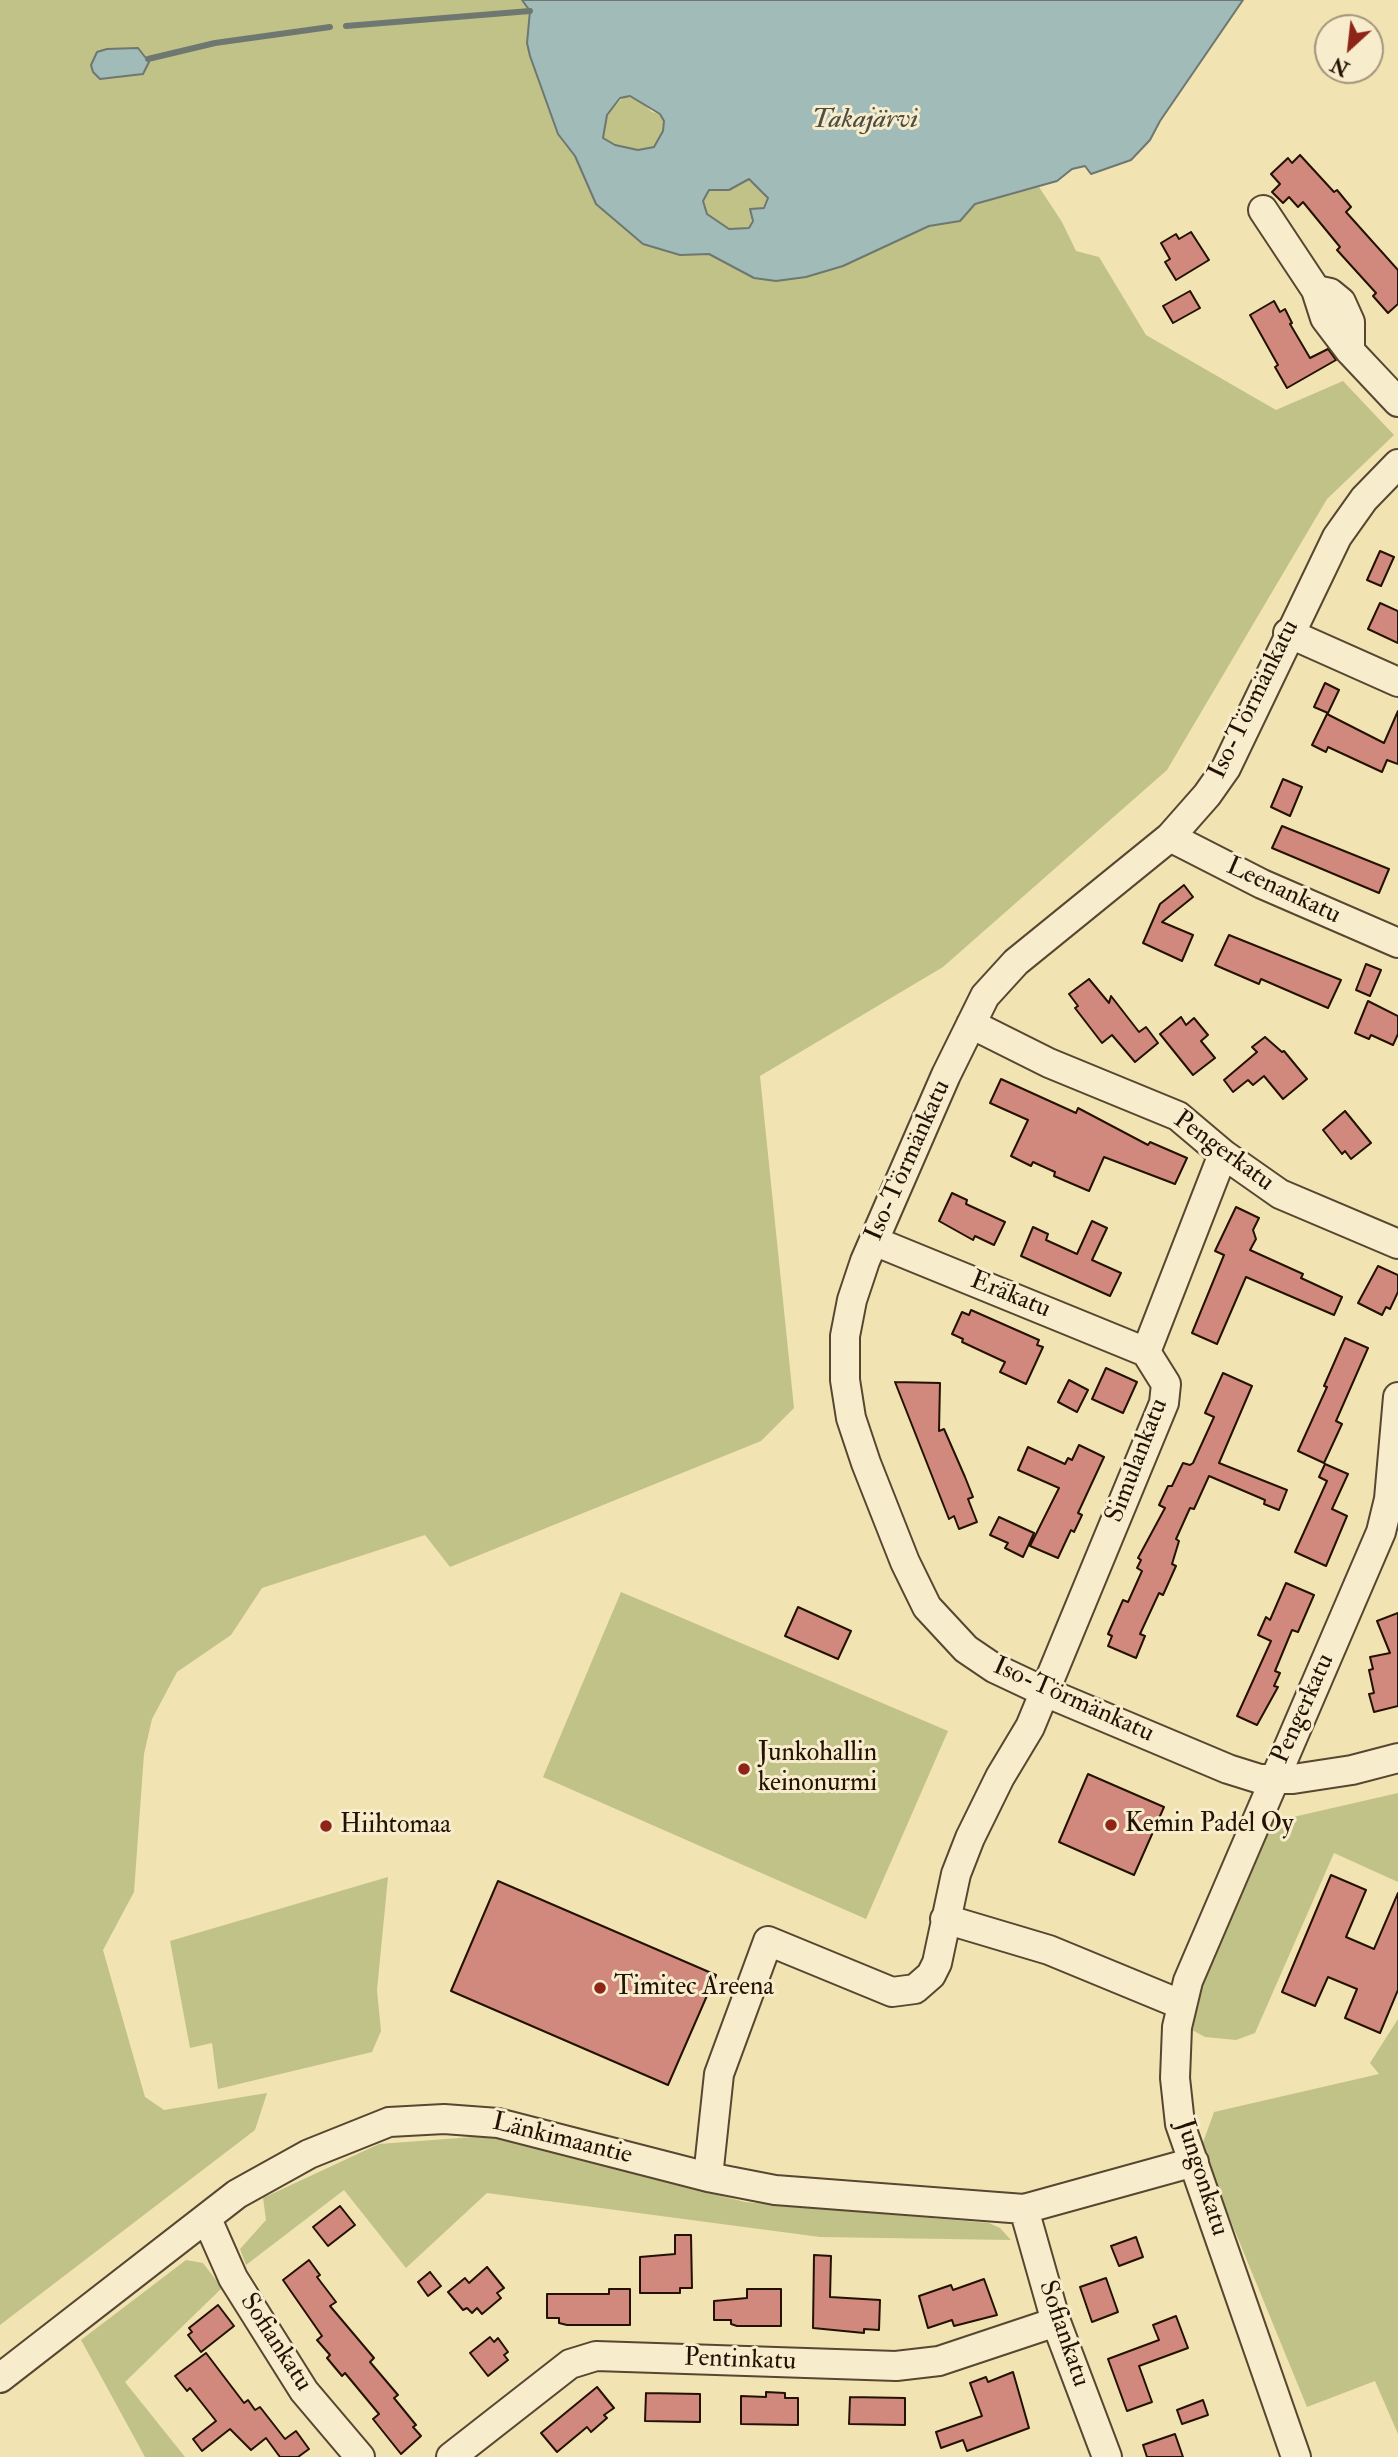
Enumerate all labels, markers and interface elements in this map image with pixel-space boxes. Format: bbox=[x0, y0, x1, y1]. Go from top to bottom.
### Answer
north arrow bbox=[1314, 14, 1384, 84]
text: N bbox=[1327, 51, 1353, 80]
water label: Takajärvi bbox=[812, 104, 918, 138]
street label: Iso-Törmänkatu bbox=[1203, 615, 1307, 785]
street label: Leenankatu bbox=[1221, 852, 1345, 932]
street label: Iso-Törmänkatu bbox=[860, 1076, 958, 1246]
street label: Pengerkatu bbox=[1167, 1105, 1279, 1199]
street label: Eräkatu bbox=[965, 1266, 1055, 1326]
street label: Simulankatu bbox=[1100, 1395, 1176, 1527]
street label: Pengerkatu bbox=[1266, 1649, 1342, 1769]
street label: Iso-Törmänkatu bbox=[988, 1652, 1158, 1750]
place label: Junkohallin keinonurmi bbox=[758, 1738, 877, 1800]
marker: Junkohallin keinonurmi bbox=[736, 1761, 752, 1777]
place label: Kemin Padel Oy bbox=[1125, 1809, 1293, 1841]
place label: Hiihtomaa bbox=[340, 1810, 451, 1842]
marker: Kemin Padel Oy bbox=[1103, 1817, 1119, 1833]
marker: Hiihtomaa bbox=[318, 1818, 334, 1834]
place label: Timitec Areena bbox=[614, 1972, 774, 2004]
marker: Timitec Areena bbox=[592, 1980, 608, 1996]
street label: Länkimaantie bbox=[489, 2108, 635, 2172]
street label: Jungonkatu bbox=[1168, 2116, 1234, 2240]
street label: Sofiankatu bbox=[1030, 2277, 1096, 2391]
street label: Sofiankatu bbox=[232, 2288, 318, 2398]
street label: Pentinkatu bbox=[683, 2343, 797, 2379]

